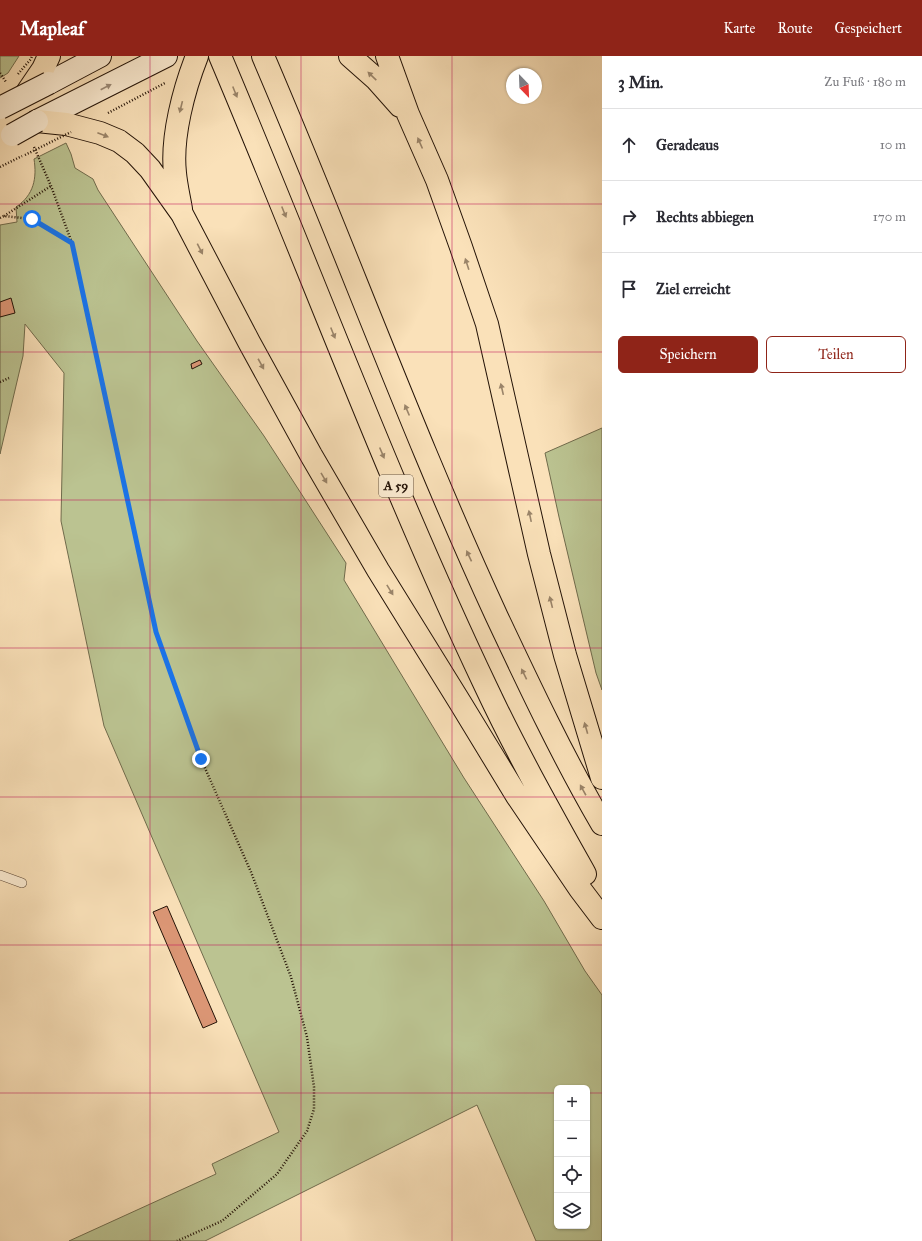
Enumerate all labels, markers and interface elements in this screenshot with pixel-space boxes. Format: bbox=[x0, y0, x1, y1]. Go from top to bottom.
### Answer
text: Mapleaf bbox=[20, 17, 84, 40]
text: Karte bbox=[723, 20, 755, 37]
text: Route bbox=[777, 20, 813, 37]
text: Gespeichert bbox=[835, 20, 902, 37]
north arrow bbox=[506, 68, 542, 104]
one-way arrow bbox=[367, 71, 377, 80]
text: 3 Min. bbox=[618, 72, 663, 93]
text: Zu Fuß · 180 m bbox=[824, 74, 906, 90]
one-way arrow bbox=[101, 83, 112, 90]
one-way arrow bbox=[233, 86, 239, 98]
one-way arrow bbox=[178, 100, 184, 113]
one-way arrow bbox=[98, 132, 110, 138]
icon: ahead bbox=[618, 134, 640, 156]
text: Geradeaus bbox=[656, 136, 719, 154]
one-way arrow bbox=[417, 137, 423, 148]
text: 10 m bbox=[880, 137, 906, 153]
icon: right bbox=[618, 206, 640, 228]
one-way arrow bbox=[282, 207, 288, 219]
text: Rechts abbiegen bbox=[656, 208, 754, 226]
text: 170 m bbox=[873, 209, 906, 225]
route start bbox=[23, 210, 41, 228]
one-way arrow bbox=[197, 243, 203, 255]
one-way arrow bbox=[464, 258, 470, 270]
icon: arrive bbox=[618, 278, 640, 300]
text: Ziel erreicht bbox=[656, 280, 731, 298]
one-way arrow bbox=[330, 327, 336, 339]
button: Speichern bbox=[618, 336, 758, 373]
button: Teilen bbox=[766, 336, 906, 373]
one-way arrow bbox=[257, 358, 264, 370]
one-way arrow bbox=[499, 383, 505, 395]
one-way arrow bbox=[404, 404, 410, 416]
one-way arrow bbox=[379, 448, 385, 459]
one-way arrow bbox=[321, 472, 328, 484]
road number: A 59 bbox=[379, 475, 413, 497]
one-way arrow bbox=[527, 510, 533, 522]
one-way arrow bbox=[466, 550, 472, 562]
one-way arrow bbox=[386, 584, 394, 595]
one-way arrow bbox=[548, 596, 554, 609]
one-way arrow bbox=[521, 668, 527, 680]
one-way arrow bbox=[583, 721, 589, 733]
route end bbox=[192, 750, 210, 768]
one-way arrow bbox=[579, 784, 586, 796]
map controls bbox=[554, 1085, 590, 1229]
button: + bbox=[554, 1085, 590, 1121]
button: − bbox=[554, 1121, 590, 1157]
button: locate bbox=[554, 1157, 590, 1193]
button: layers bbox=[554, 1193, 590, 1229]

